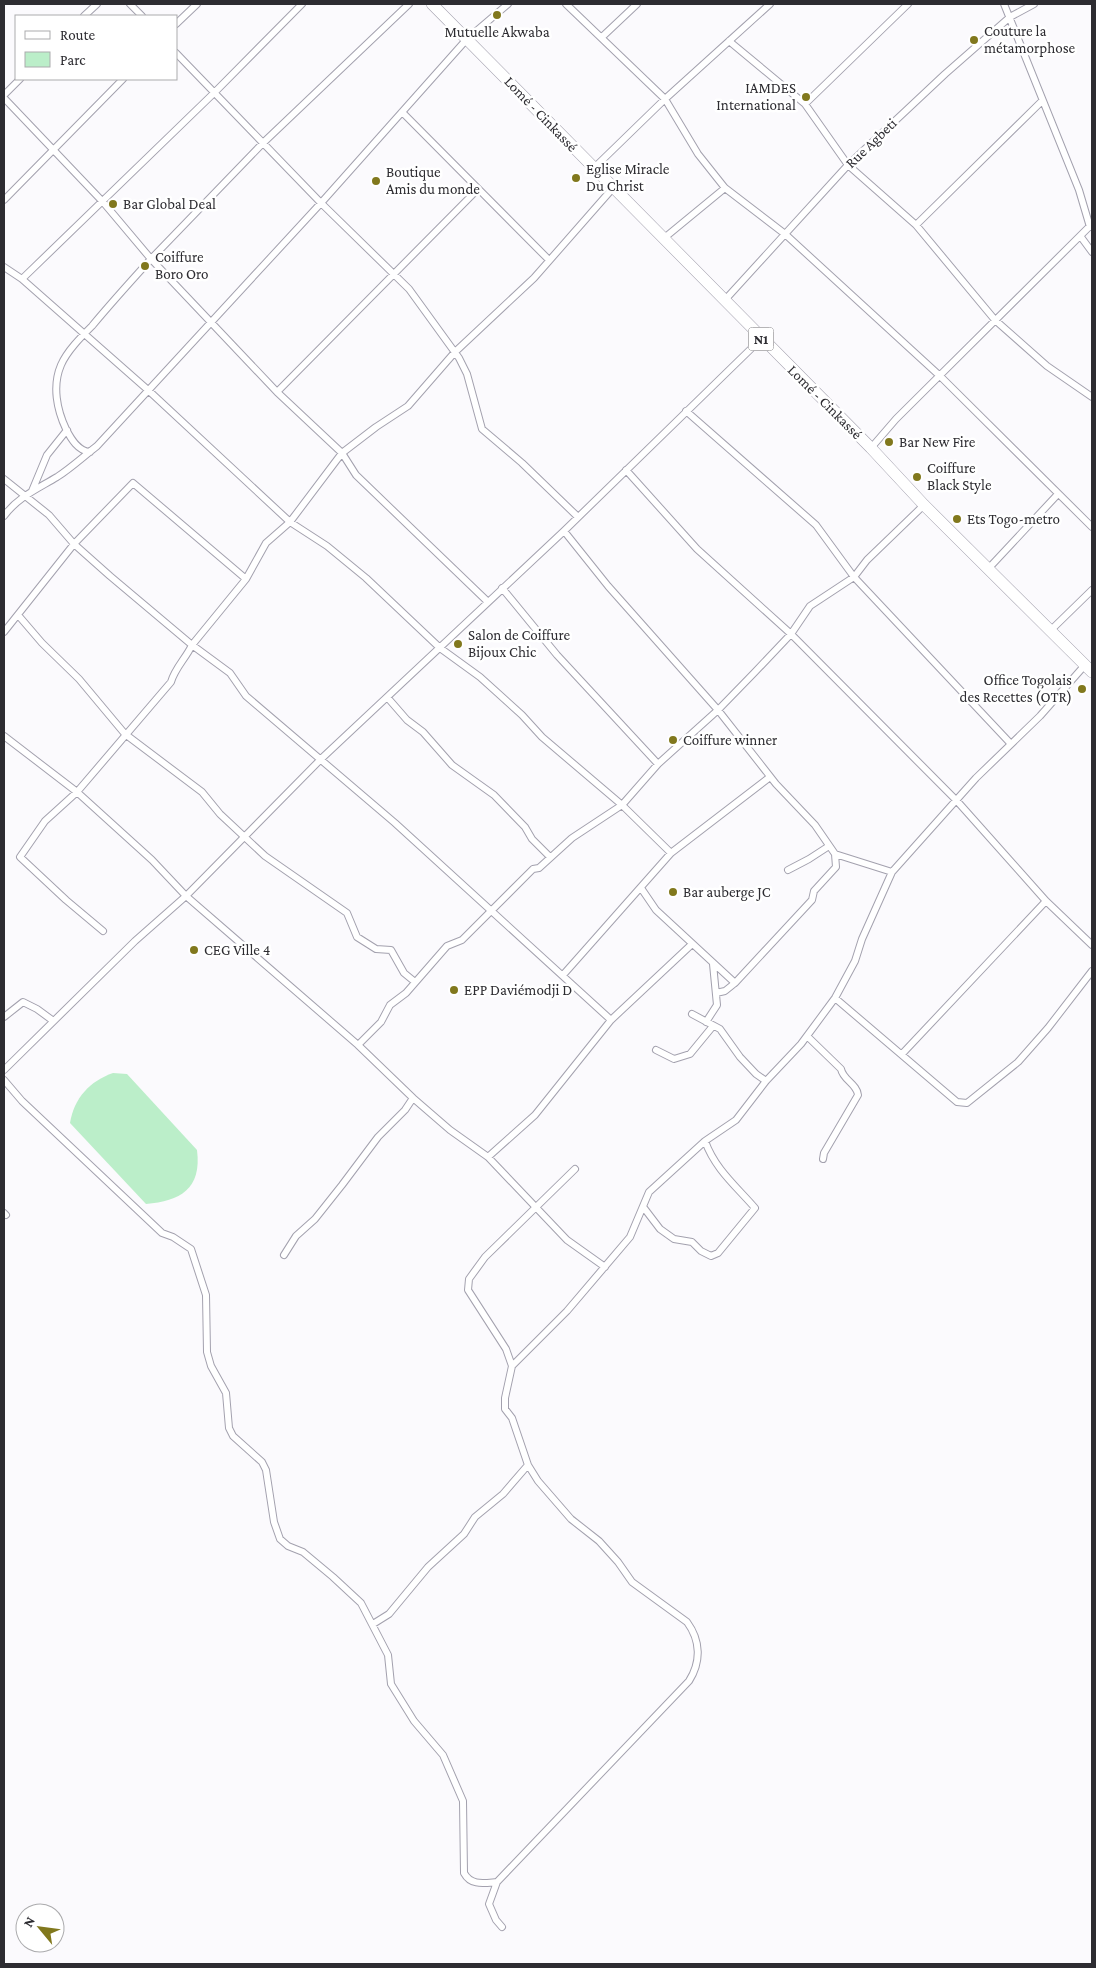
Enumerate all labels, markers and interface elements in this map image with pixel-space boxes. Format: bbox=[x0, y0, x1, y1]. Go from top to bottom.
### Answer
marker: Mutuelle Akwaba bbox=[491, 9, 503, 21]
legend bbox=[15, 15, 178, 80]
place label: Couture la métamorphose bbox=[984, 23, 1076, 57]
place label: Mutuelle Akwaba bbox=[444, 24, 550, 40]
text: Route bbox=[60, 27, 95, 43]
marker: Couture la métamorphose bbox=[968, 34, 980, 46]
text: Parc bbox=[60, 52, 86, 68]
street label: Lomé - Cinkassé bbox=[501, 73, 581, 155]
place label: IAMDES International bbox=[716, 80, 796, 113]
marker: IAMDES International bbox=[800, 91, 812, 103]
street label: Rue Agbeti bbox=[842, 115, 900, 172]
place label: Eglise Miracle Du Christ bbox=[586, 161, 670, 194]
place label: Boutique Amis du monde bbox=[386, 164, 480, 197]
marker: Eglise Miracle Du Christ bbox=[570, 172, 582, 184]
marker: Boutique Amis du monde bbox=[370, 175, 382, 187]
place label: Bar Global Deal bbox=[123, 196, 216, 212]
marker: Bar Global Deal bbox=[107, 198, 119, 210]
place label: Coiffure Boro Oro bbox=[155, 249, 208, 282]
marker: Coiffure Boro Oro bbox=[139, 260, 151, 272]
road number: N1 bbox=[748, 328, 774, 350]
street label: Lomé - Cinkassé bbox=[785, 362, 866, 443]
place label: Bar New Fire bbox=[899, 434, 976, 450]
marker: Bar New Fire bbox=[883, 436, 895, 448]
place label: Coiffure Black Style bbox=[927, 460, 992, 494]
marker: Coiffure Black Style bbox=[911, 471, 923, 483]
place label: Ets Togo-metro bbox=[967, 511, 1060, 528]
marker: Ets Togo-metro bbox=[951, 513, 963, 525]
place label: Salon de Coiffure Bijoux Chic bbox=[468, 627, 570, 661]
marker: Salon de Coiffure Bijoux Chic bbox=[452, 638, 464, 650]
place label: Office Togolais des Recettes (OTR) bbox=[960, 672, 1072, 706]
marker: Office Togolais des Recettes (OTR) bbox=[1076, 683, 1088, 695]
place label: Coiffure winner bbox=[683, 732, 778, 748]
marker: Coiffure winner bbox=[667, 734, 679, 746]
place label: Bar auberge JC bbox=[683, 884, 771, 901]
marker: Bar auberge JC bbox=[667, 886, 679, 898]
place label: CEG Ville 4 bbox=[204, 942, 270, 958]
marker: CEG Ville 4 bbox=[188, 944, 200, 956]
place label: EPP Daviémodji D bbox=[464, 982, 572, 999]
marker: EPP Daviémodji D bbox=[448, 984, 460, 996]
north arrow bbox=[15, 1903, 65, 1953]
text: N bbox=[19, 1913, 38, 1930]

